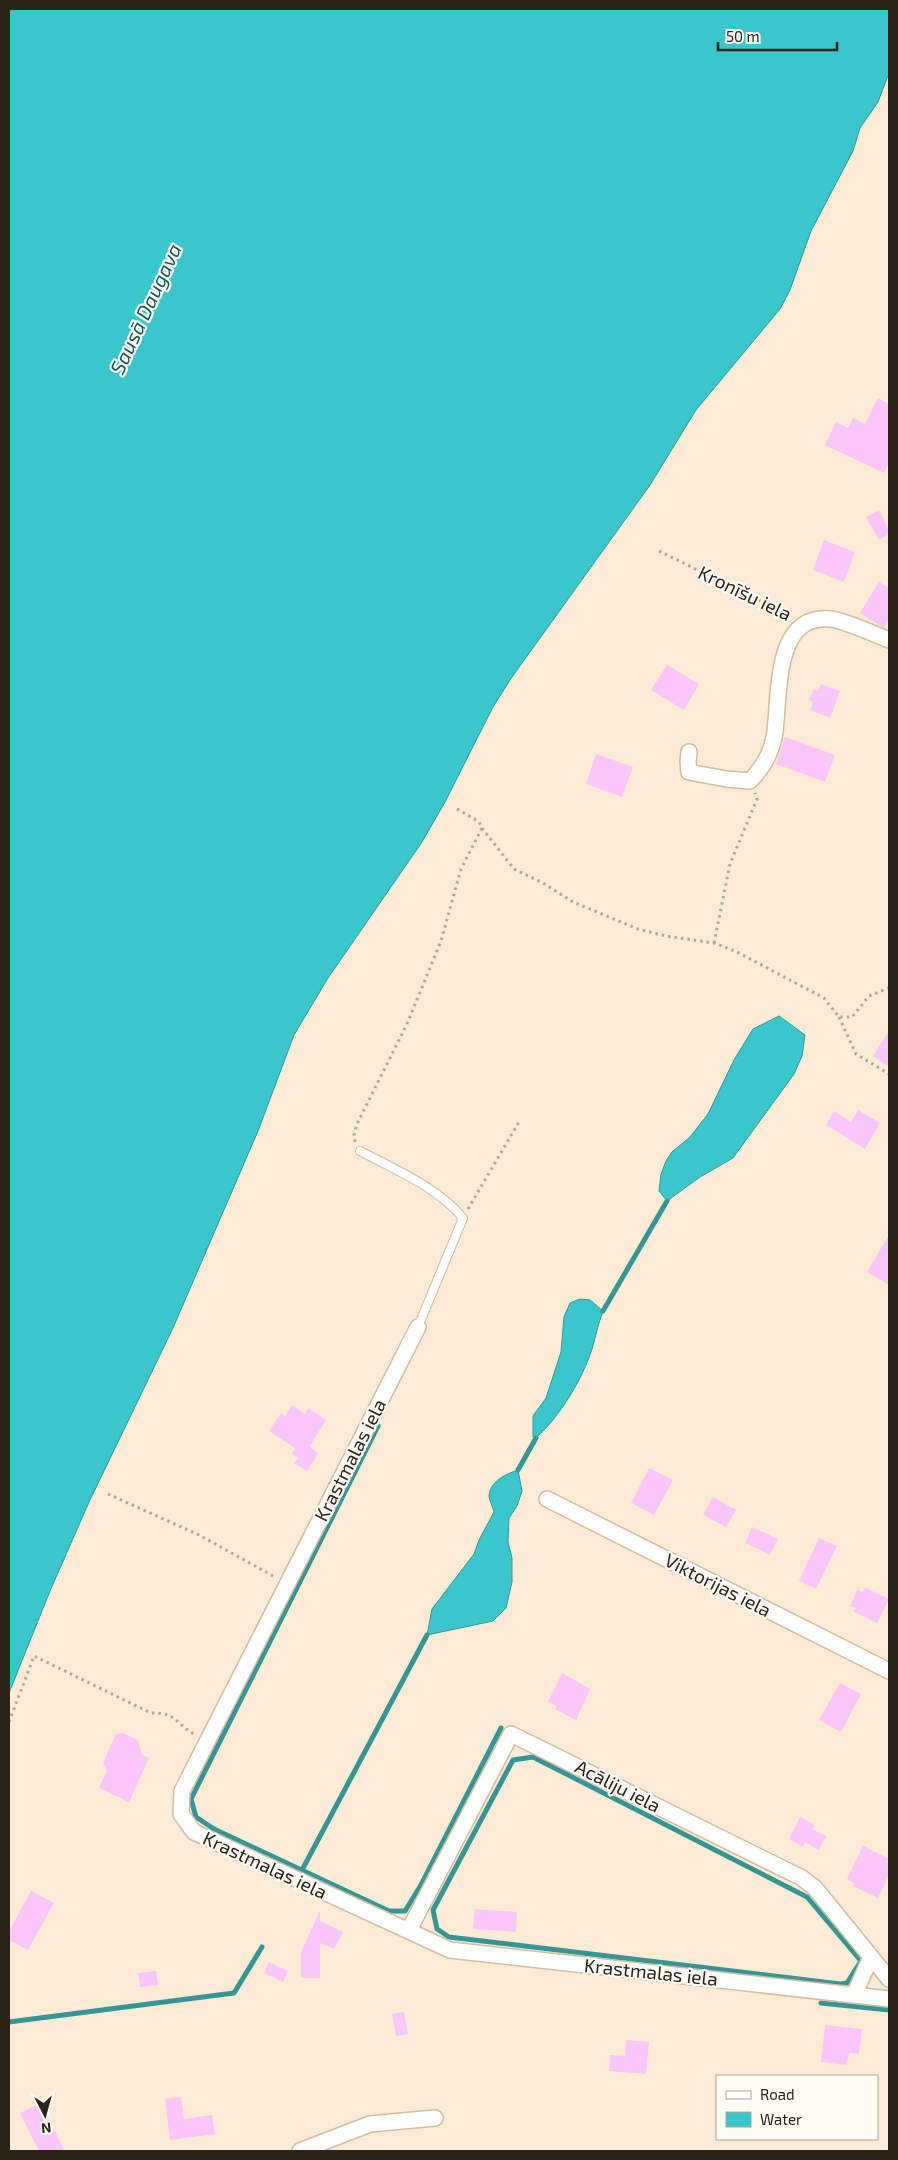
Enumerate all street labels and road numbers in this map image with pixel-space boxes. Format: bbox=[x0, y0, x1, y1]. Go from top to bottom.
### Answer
street label: Kronīšu iela bbox=[695, 560, 796, 625]
street label: Krastmalas iela bbox=[309, 1395, 390, 1525]
street label: Viktorijas iela bbox=[661, 1548, 775, 1621]
street label: Acāliju iela bbox=[572, 1754, 665, 1817]
street label: Krastmalas iela bbox=[200, 1826, 331, 1903]
street label: Krastmalas iela bbox=[583, 1953, 719, 1990]

